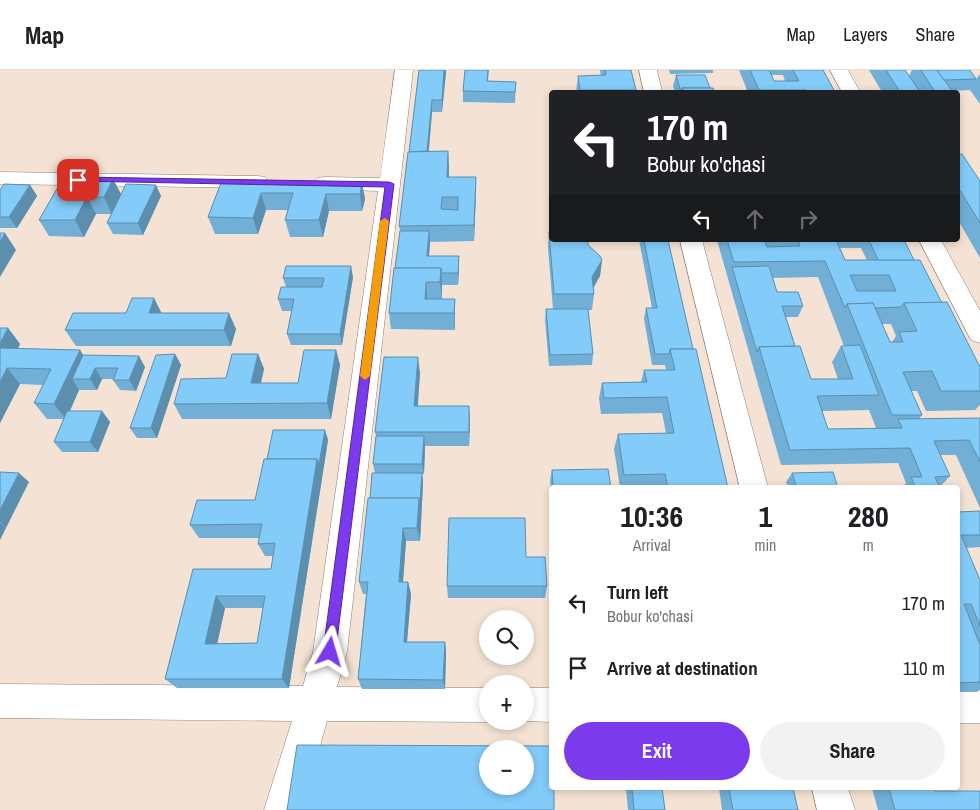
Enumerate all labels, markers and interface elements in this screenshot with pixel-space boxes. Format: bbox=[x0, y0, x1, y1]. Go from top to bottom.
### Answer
text: Map bbox=[25, 19, 64, 51]
text: Map bbox=[787, 22, 815, 47]
text: Layers bbox=[843, 22, 888, 47]
text: Share bbox=[916, 22, 955, 47]
text: 170 m bbox=[647, 104, 728, 151]
icon: left bbox=[564, 110, 629, 175]
text: Bobur ko'chasi bbox=[647, 149, 766, 179]
pin bbox=[57, 159, 99, 201]
icon: arrive bbox=[64, 166, 92, 194]
icon: left bbox=[688, 205, 716, 233]
icon: ahead bbox=[741, 205, 769, 233]
icon: right bbox=[794, 205, 822, 233]
text: 10:36 bbox=[620, 496, 683, 536]
text: 1 bbox=[759, 496, 772, 536]
text: 280 bbox=[848, 496, 889, 536]
text: Arrival bbox=[633, 534, 671, 556]
text: min bbox=[754, 534, 776, 556]
text: m bbox=[863, 534, 874, 556]
text: Turn left bbox=[607, 579, 668, 605]
icon: left bbox=[564, 589, 592, 617]
text: 170 m bbox=[902, 590, 945, 616]
text: Bobur ko'chasi bbox=[607, 605, 693, 627]
map controls bbox=[479, 610, 534, 795]
button: search bbox=[479, 610, 534, 665]
position arrow bbox=[303, 625, 355, 677]
icon: arrive bbox=[564, 654, 592, 682]
text: Arrive at destination bbox=[607, 655, 758, 681]
text: 110 m bbox=[903, 655, 945, 681]
button: + bbox=[479, 675, 534, 730]
button: Exit bbox=[564, 722, 750, 780]
button: Share bbox=[760, 722, 945, 780]
button: − bbox=[479, 740, 534, 795]

